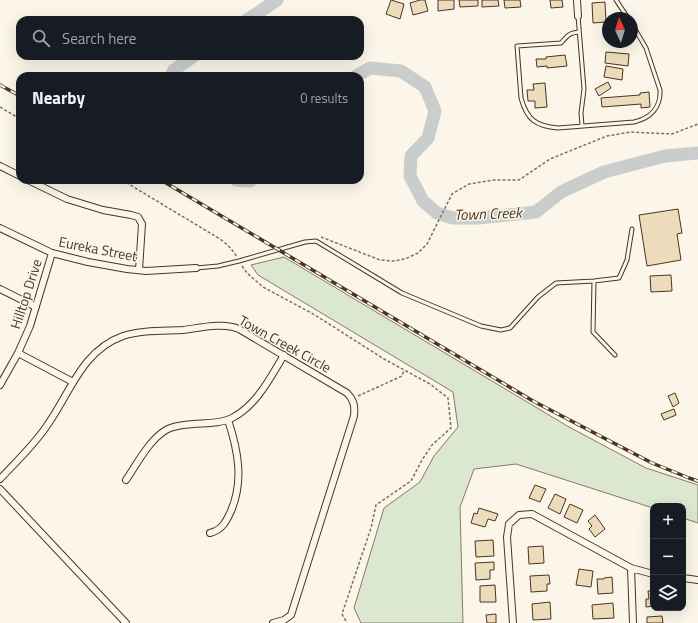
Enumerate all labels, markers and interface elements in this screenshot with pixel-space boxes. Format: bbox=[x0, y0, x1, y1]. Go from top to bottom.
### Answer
north arrow bbox=[602, 12, 638, 48]
search box bbox=[16, 16, 364, 60]
icon: search bbox=[30, 27, 52, 49]
text: Search here bbox=[62, 27, 136, 50]
text: Nearby bbox=[32, 85, 85, 111]
text: 0 results bbox=[300, 88, 348, 108]
water label: Town Creek bbox=[454, 201, 524, 226]
street label: Eureka Street bbox=[57, 231, 139, 266]
street label: Hilltop Drive bbox=[4, 256, 47, 332]
street label: Town Creek Circle bbox=[235, 309, 335, 378]
map controls bbox=[650, 503, 686, 611]
button: + bbox=[650, 503, 686, 539]
button: − bbox=[650, 539, 686, 575]
button: layers bbox=[650, 575, 686, 611]

